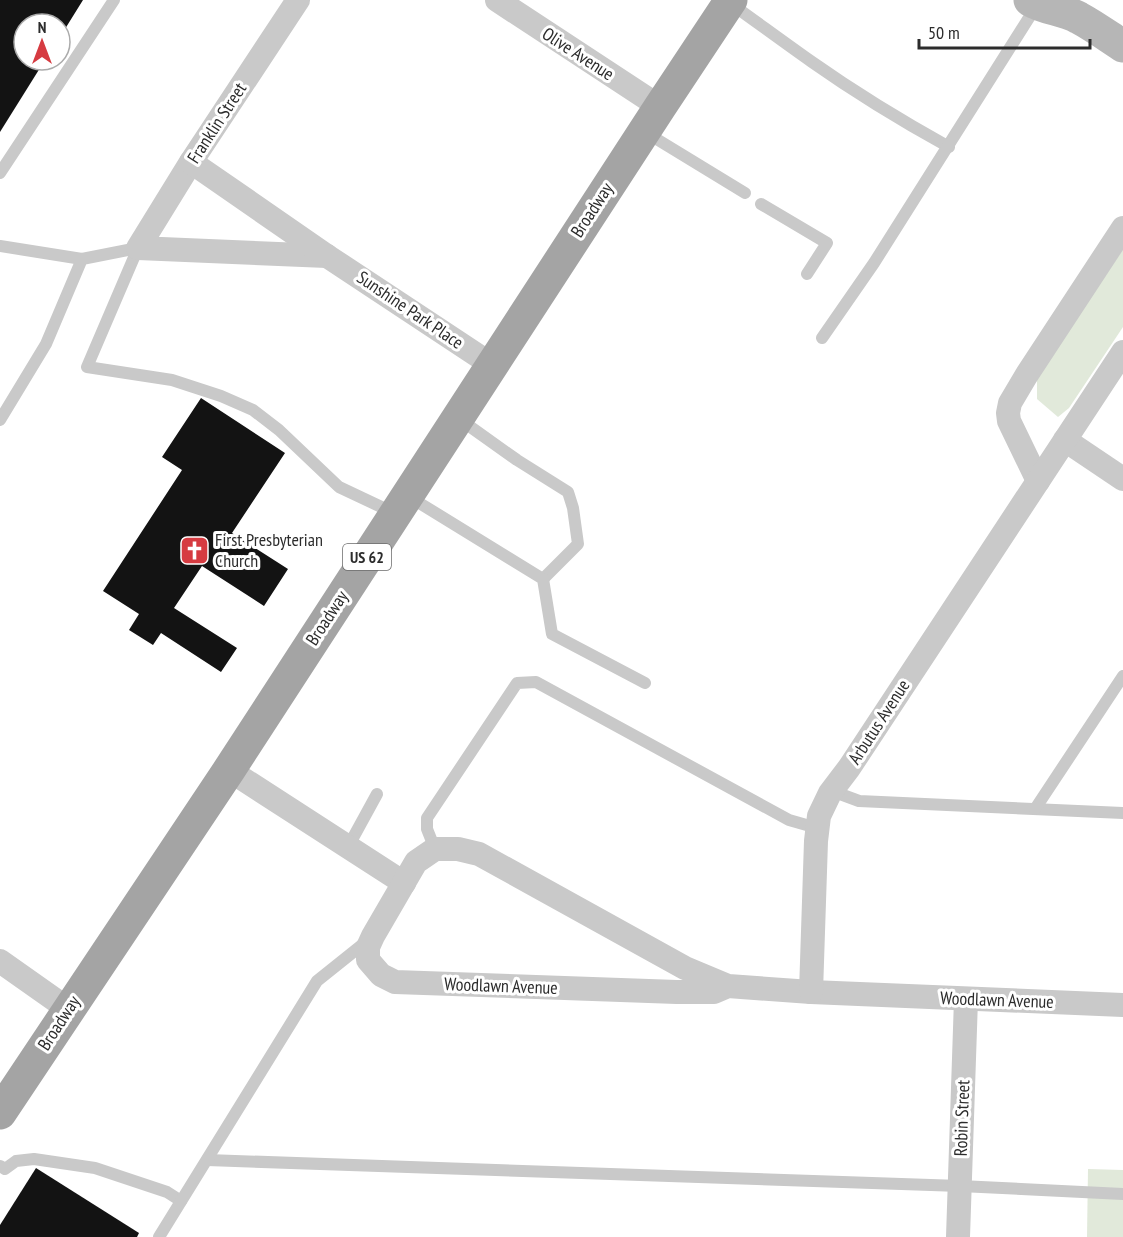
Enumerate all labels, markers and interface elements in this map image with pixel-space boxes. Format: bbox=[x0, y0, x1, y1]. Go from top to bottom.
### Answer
north arrow bbox=[12, 12, 72, 72]
scale bar bbox=[919, 12, 1090, 50]
text: N bbox=[38, 17, 46, 37]
text: 50 m bbox=[928, 21, 960, 44]
street label: Olive Avenue bbox=[538, 22, 619, 85]
street label: Franklin Street bbox=[182, 78, 251, 167]
street label: Broadway bbox=[565, 178, 618, 241]
street label: Sunshine Park Place bbox=[353, 265, 468, 354]
place label: First Presbyterian Church bbox=[215, 528, 323, 572]
church icon: First Presbyterian Church bbox=[178, 534, 210, 566]
road number: US 62 bbox=[343, 544, 391, 570]
street label: Broadway bbox=[300, 586, 353, 649]
street label: Arbutus Avenue bbox=[843, 675, 915, 769]
street label: Woodlawn Avenue bbox=[444, 972, 558, 999]
street label: Woodlawn Avenue bbox=[940, 986, 1054, 1013]
street label: Broadway bbox=[32, 991, 85, 1054]
street label: Robin Street bbox=[949, 1079, 974, 1157]

